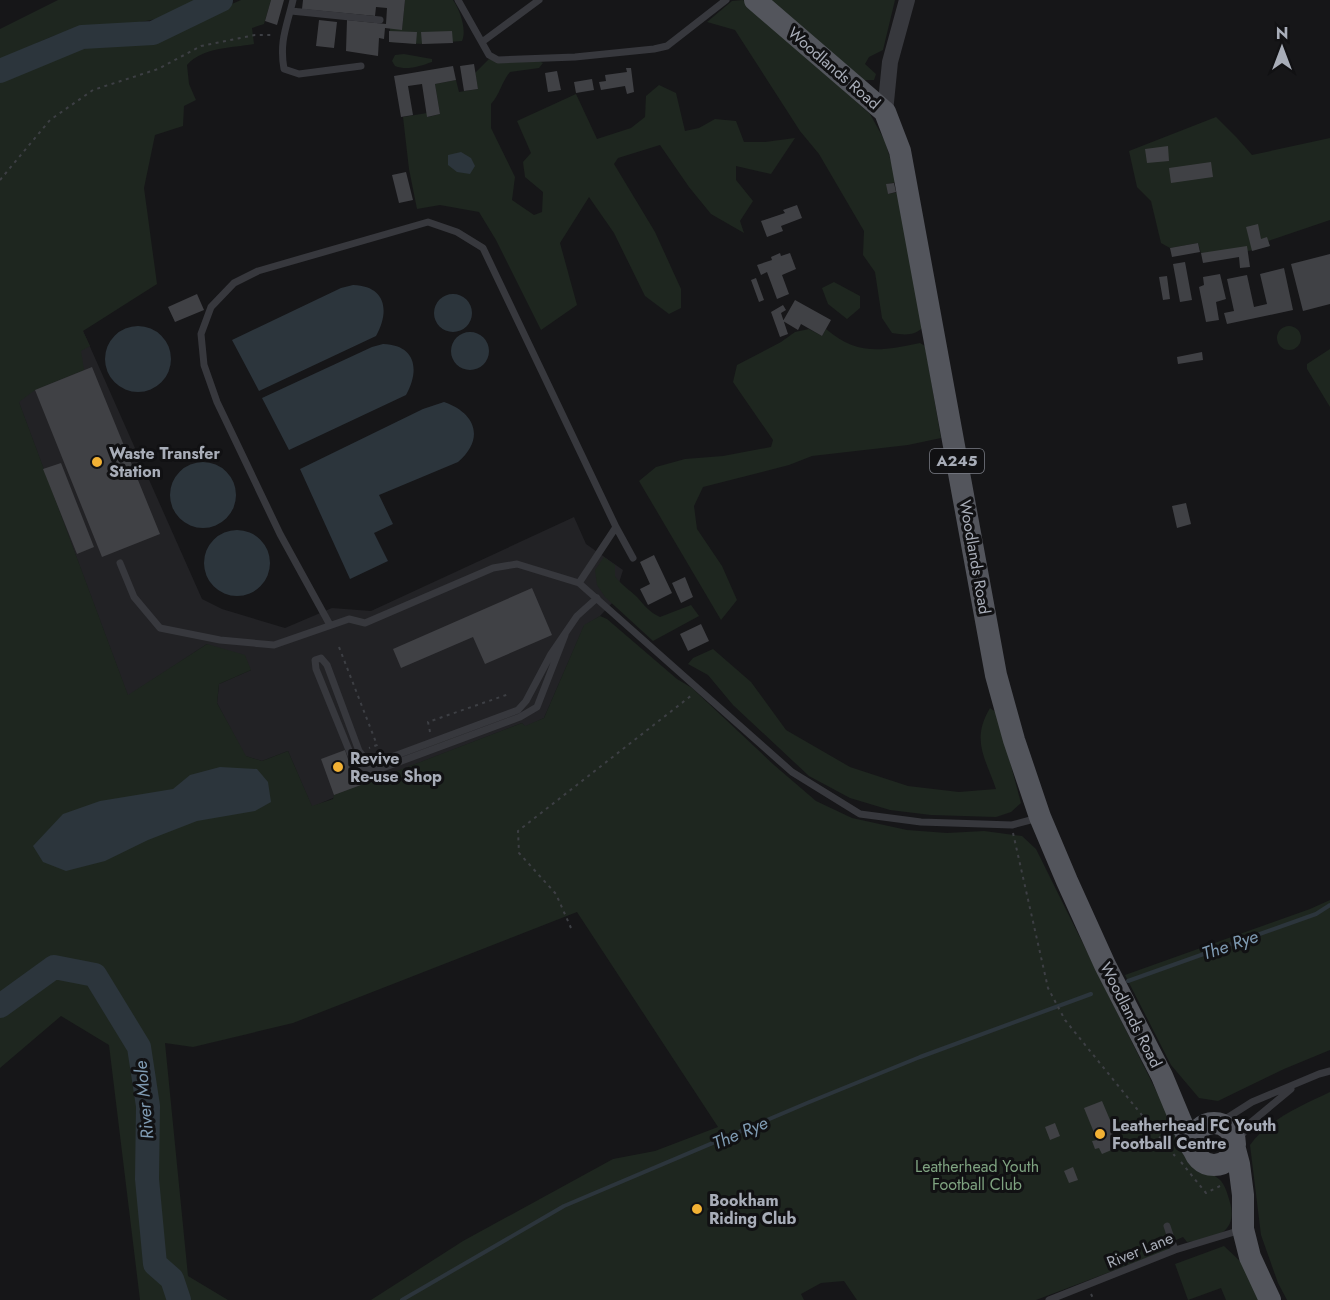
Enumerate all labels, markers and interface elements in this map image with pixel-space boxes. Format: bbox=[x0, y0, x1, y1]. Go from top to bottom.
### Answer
north arrow bbox=[1252, 18, 1312, 78]
street label: Woodlands Road bbox=[783, 21, 885, 115]
text: N bbox=[1276, 22, 1288, 45]
place label: Waste Transfer Station bbox=[109, 442, 220, 483]
road number: A245 bbox=[930, 449, 984, 473]
marker: Waste Transfer Station bbox=[90, 455, 104, 469]
street label: Woodlands Road bbox=[954, 498, 996, 616]
place label: Revive Re-use Shop bbox=[350, 747, 442, 788]
marker: Revive Re-use Shop bbox=[331, 760, 345, 774]
water label: The Rye bbox=[1198, 923, 1262, 967]
street label: Woodlands Road bbox=[1094, 958, 1168, 1072]
water label: River Mole bbox=[128, 1060, 160, 1140]
water label: The Rye bbox=[708, 1110, 772, 1156]
place label: Leatherhead FC Youth Football Centre bbox=[1112, 1114, 1276, 1155]
marker: Leatherhead FC Youth Football Centre bbox=[1093, 1127, 1107, 1141]
park label: Leatherhead Youth Football Club bbox=[915, 1155, 1039, 1196]
place label: Bookham Riding Club bbox=[709, 1189, 797, 1230]
marker: Bookham Riding Club bbox=[690, 1202, 704, 1216]
street label: River Lane bbox=[1103, 1226, 1177, 1274]

